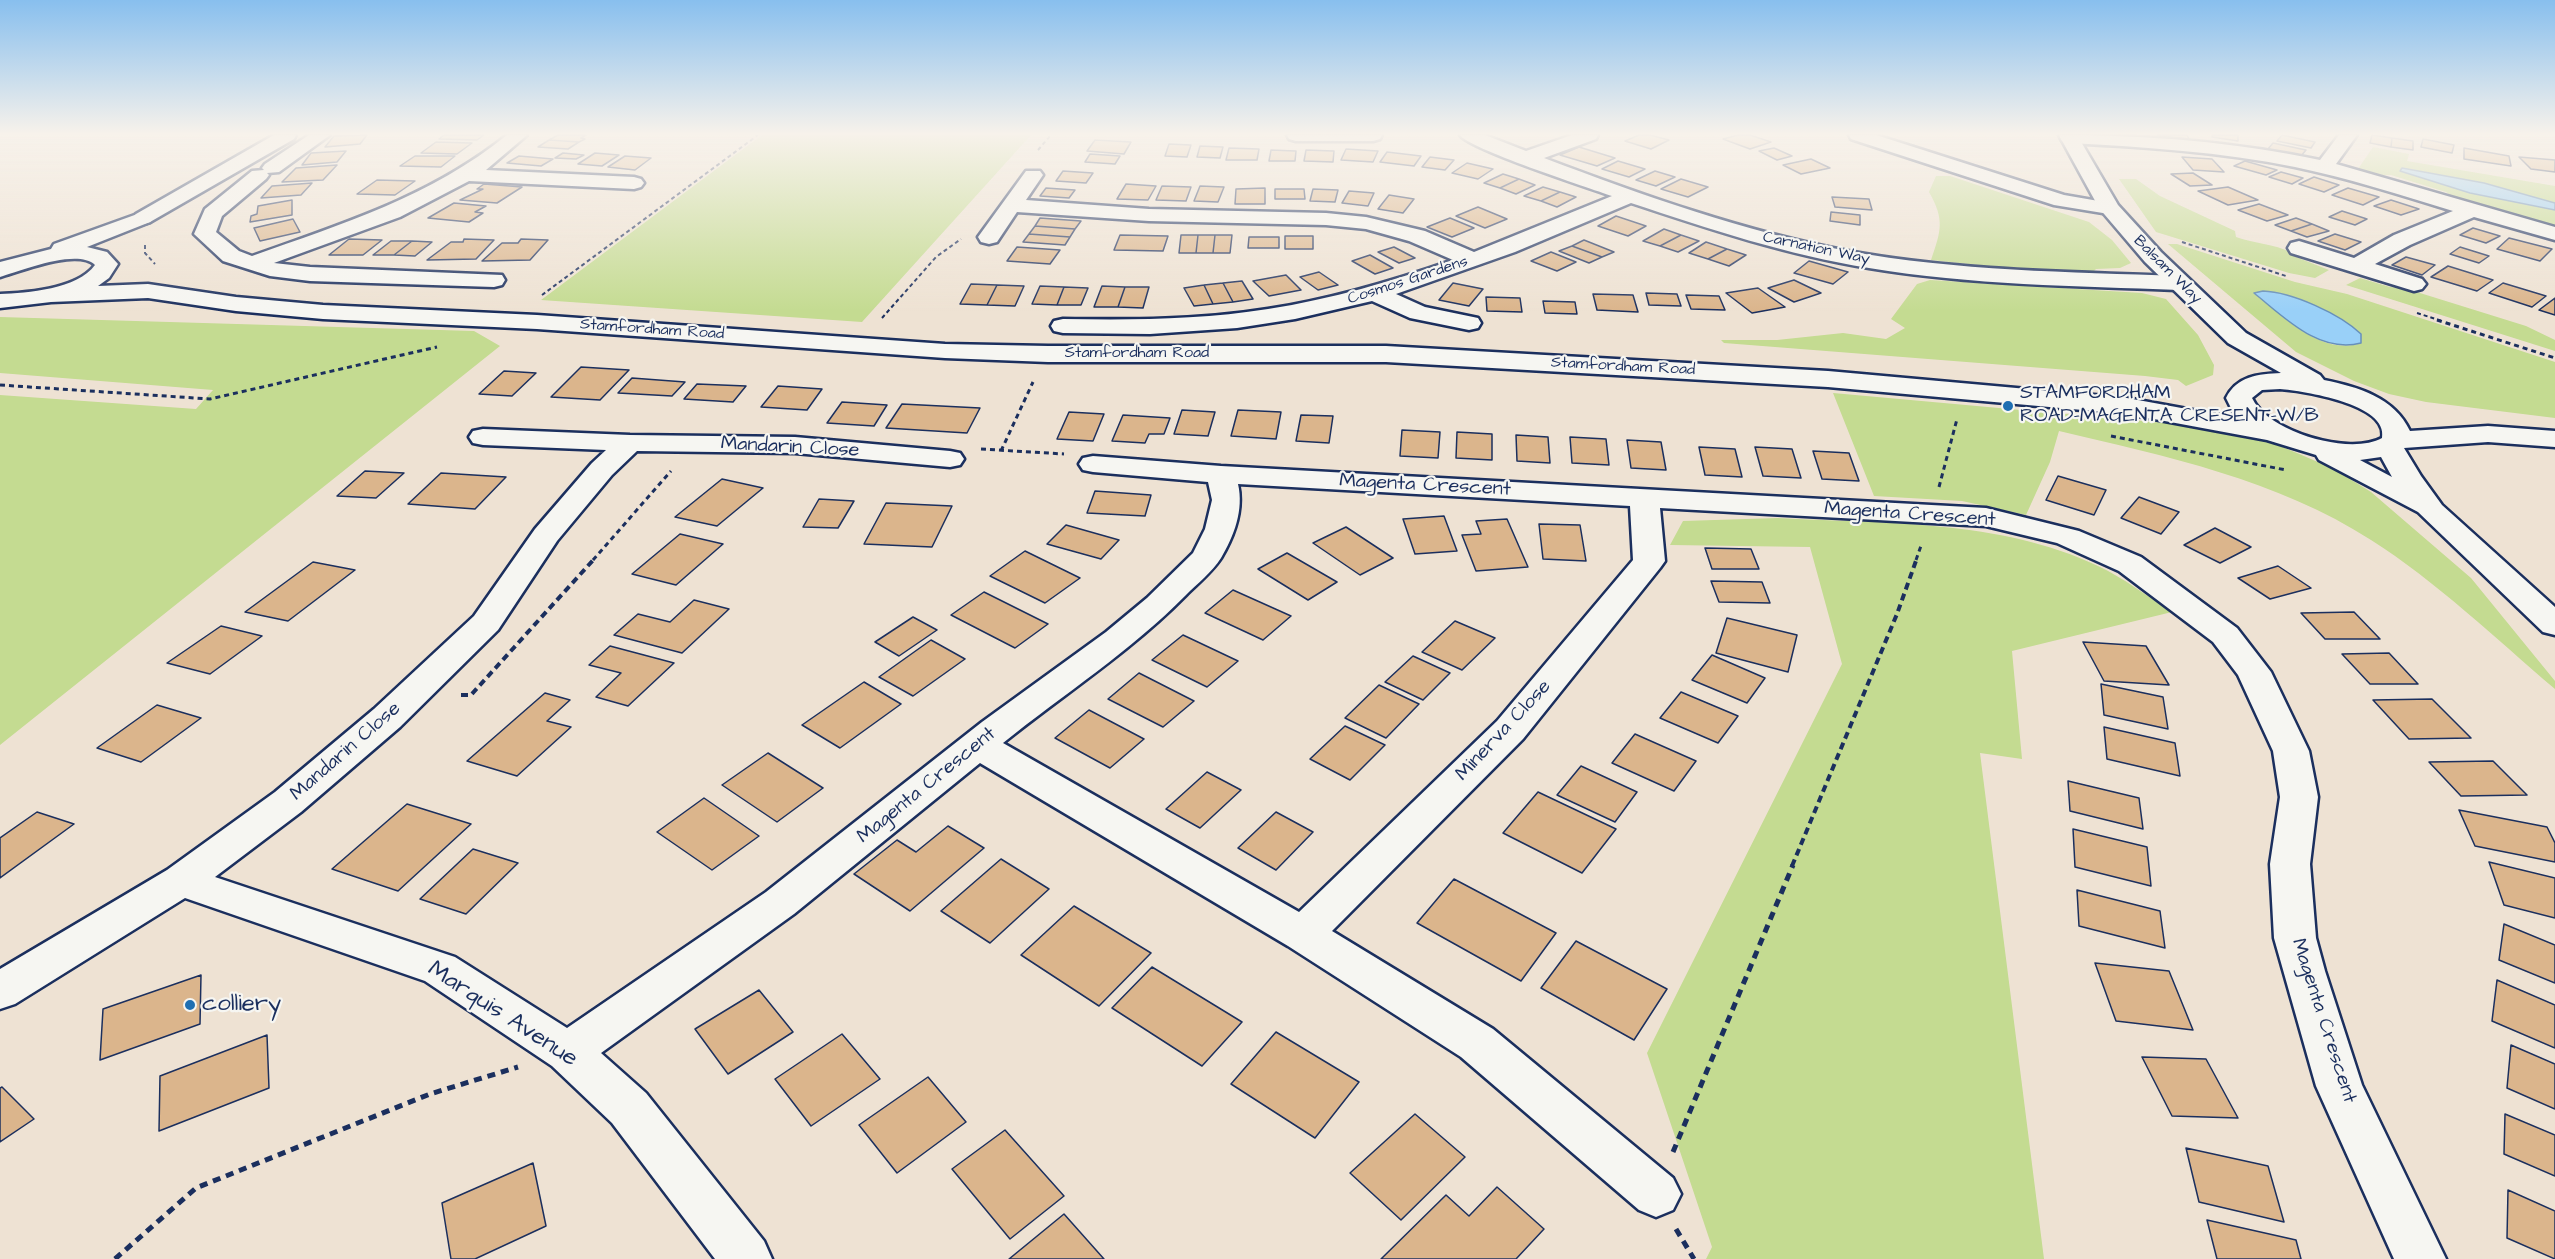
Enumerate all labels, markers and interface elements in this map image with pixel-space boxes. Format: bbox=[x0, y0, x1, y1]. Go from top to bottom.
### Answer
street label: Carnation Way bbox=[1761, 228, 1871, 270]
street label: Balsam Way bbox=[2129, 232, 2205, 308]
street label: Cosmos Gardens bbox=[1346, 253, 1470, 309]
street label: Stamfordham Road bbox=[579, 315, 725, 345]
street label: Stamfordham Road bbox=[1065, 344, 1209, 364]
street label: Stamfordham Road bbox=[1550, 354, 1696, 380]
place label: STAMFORDHAM ROAD-MAGENTA CRESENT-W/B bbox=[2020, 382, 2319, 429]
marker: STAMFORDHAM ROAD-MAGENTA CRESENT-W/B bbox=[2001, 399, 2015, 413]
street label: Mandarin Close bbox=[720, 432, 860, 464]
street label: Magenta Crescent bbox=[1339, 470, 1511, 502]
street label: Magenta Crescent bbox=[1824, 497, 1996, 533]
street label: Minerva Close bbox=[1451, 675, 1557, 787]
street label: Mandarin Close bbox=[286, 697, 406, 807]
street label: Magenta Crescent bbox=[853, 723, 1001, 849]
street label: Magenta Crescent bbox=[2285, 936, 2361, 1106]
street label: Marquis Avenue bbox=[422, 956, 582, 1074]
place label: colliery bbox=[202, 991, 281, 1019]
marker: colliery bbox=[183, 998, 197, 1012]

